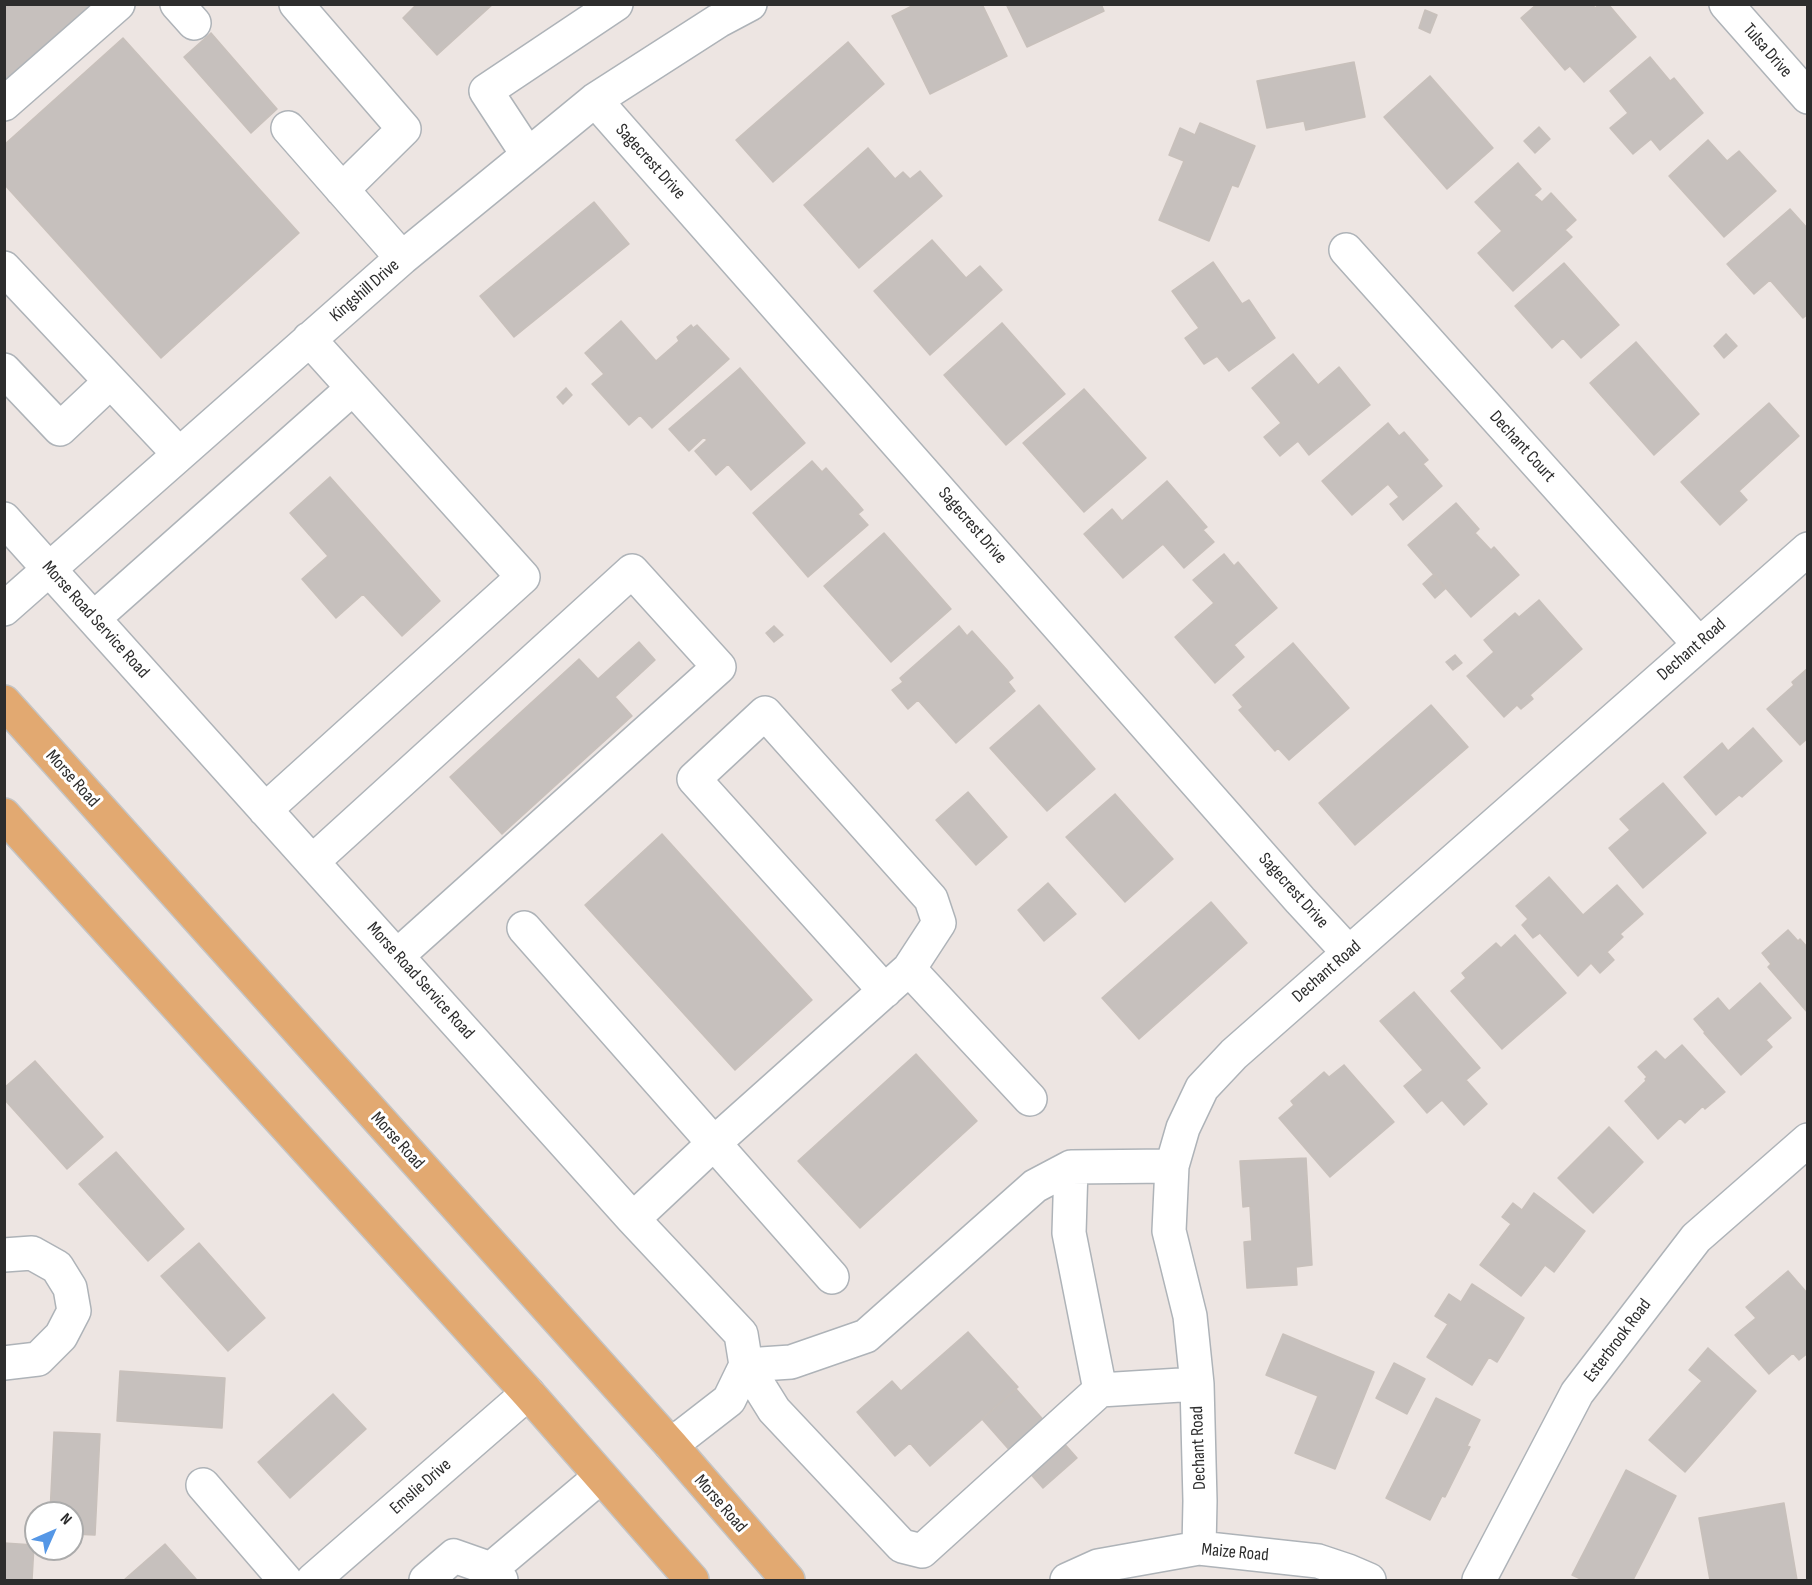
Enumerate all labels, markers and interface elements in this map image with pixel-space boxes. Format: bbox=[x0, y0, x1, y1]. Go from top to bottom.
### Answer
street label: Tulsa Drive bbox=[1738, 20, 1796, 82]
street label: Sagecrest Drive bbox=[610, 120, 690, 204]
street label: Kingshill Drive bbox=[326, 255, 404, 327]
street label: Dechant Court bbox=[1484, 407, 1560, 487]
street label: Sagecrest Drive bbox=[933, 483, 1011, 569]
street label: Morse Road Service Road bbox=[37, 557, 153, 683]
street label: Dechant Road bbox=[1653, 614, 1731, 686]
street label: Morse Road bbox=[41, 746, 103, 812]
street label: Sagecrest Drive bbox=[1253, 849, 1333, 933]
street label: Morse Road Service Road bbox=[362, 918, 478, 1044]
street label: Dechant Road bbox=[1288, 936, 1366, 1008]
street label: Morse Road bbox=[366, 1108, 428, 1174]
street label: Esterbrook Road bbox=[1580, 1295, 1656, 1387]
street label: Dechant Road bbox=[1187, 1406, 1211, 1490]
street label: Emslie Drive bbox=[386, 1455, 456, 1519]
street label: Morse Road bbox=[689, 1471, 751, 1537]
north arrow bbox=[24, 1501, 84, 1561]
text: N bbox=[56, 1510, 75, 1529]
street label: Maize Road bbox=[1201, 1539, 1269, 1567]

